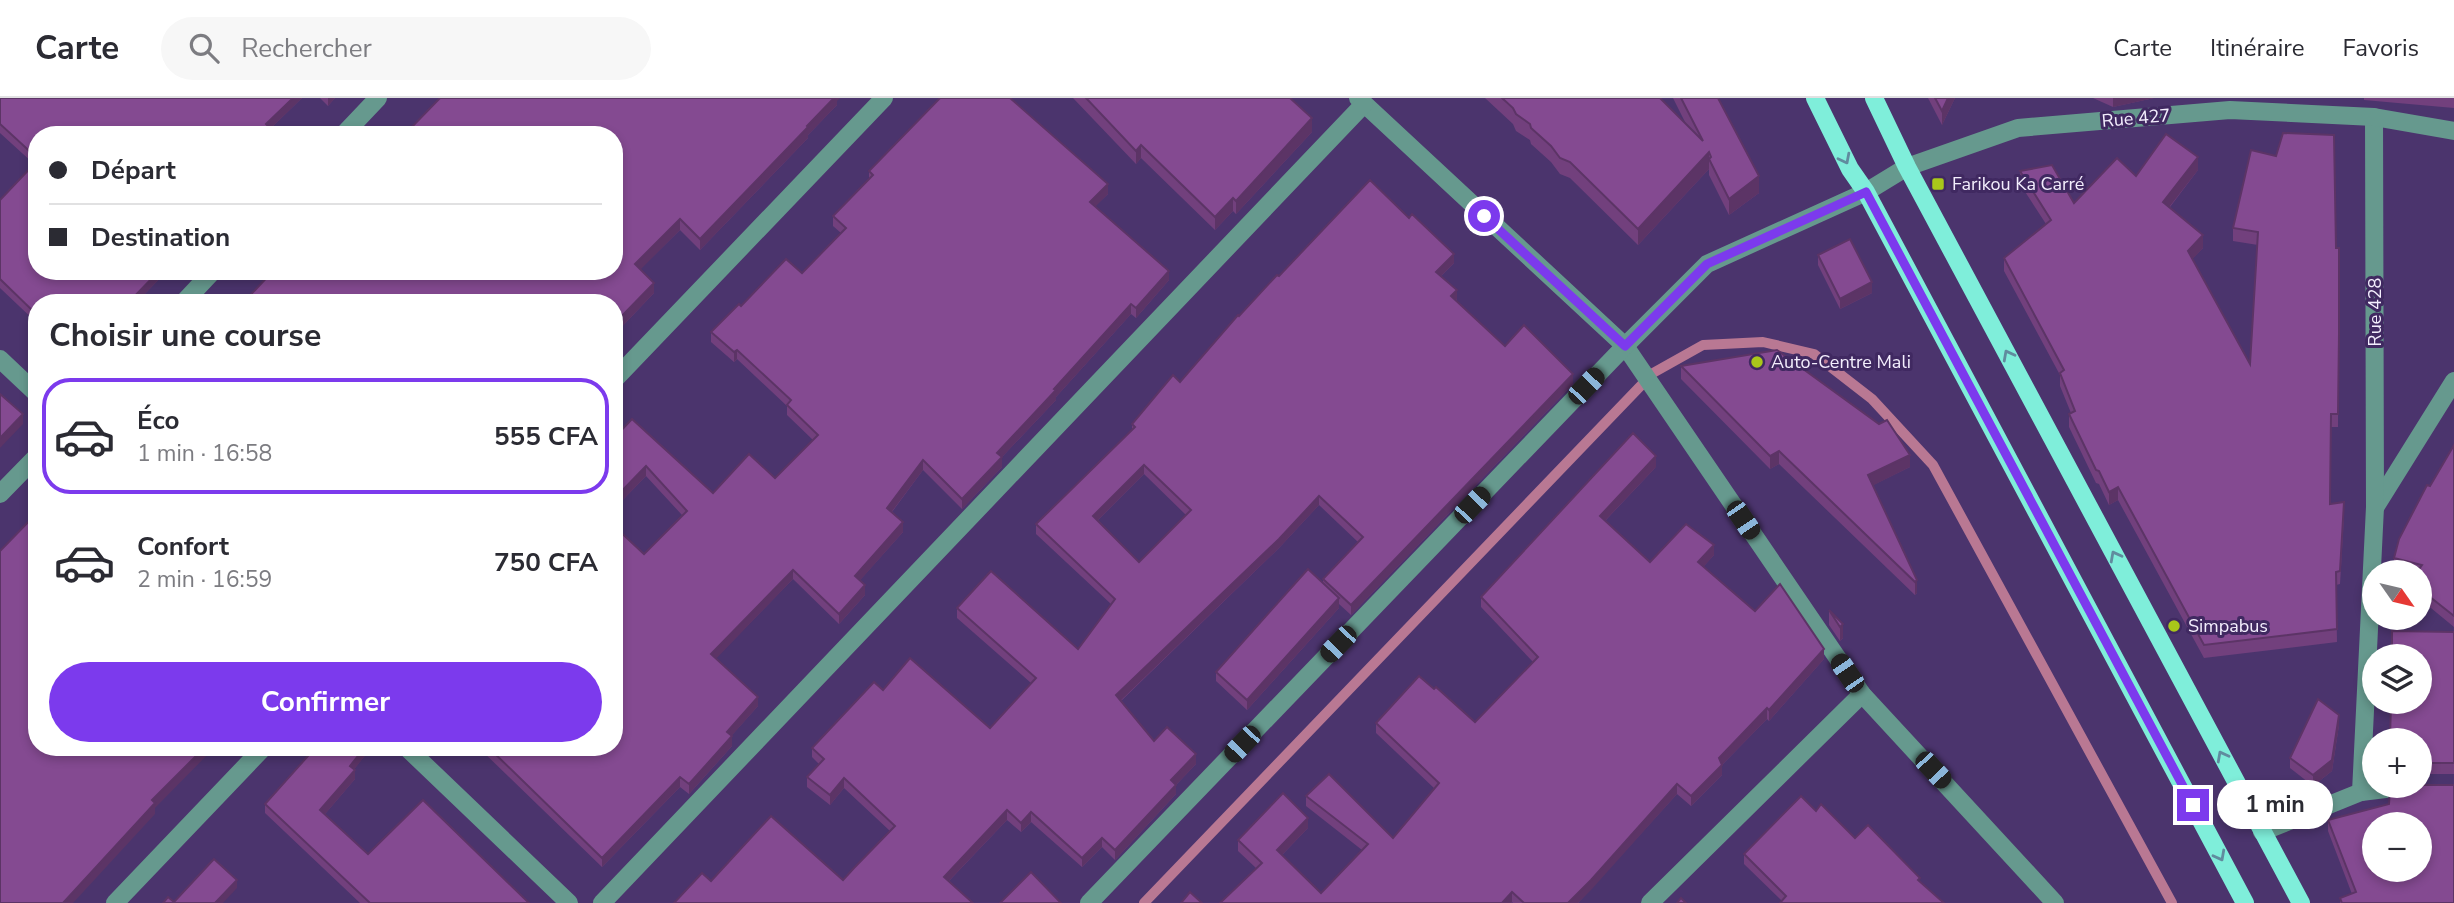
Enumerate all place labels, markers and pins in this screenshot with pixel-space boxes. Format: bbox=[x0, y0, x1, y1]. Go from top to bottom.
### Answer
place label: Farikou Ka Carré bbox=[1952, 172, 2084, 196]
marker: Farikou Ka Carré bbox=[1930, 176, 1946, 192]
place label: Auto-Centre Mali bbox=[1771, 350, 1911, 374]
marker: Auto-Centre Mali bbox=[1749, 354, 1765, 370]
place label: Simpabus bbox=[2188, 614, 2268, 638]
marker: Simpabus bbox=[2166, 618, 2182, 634]

